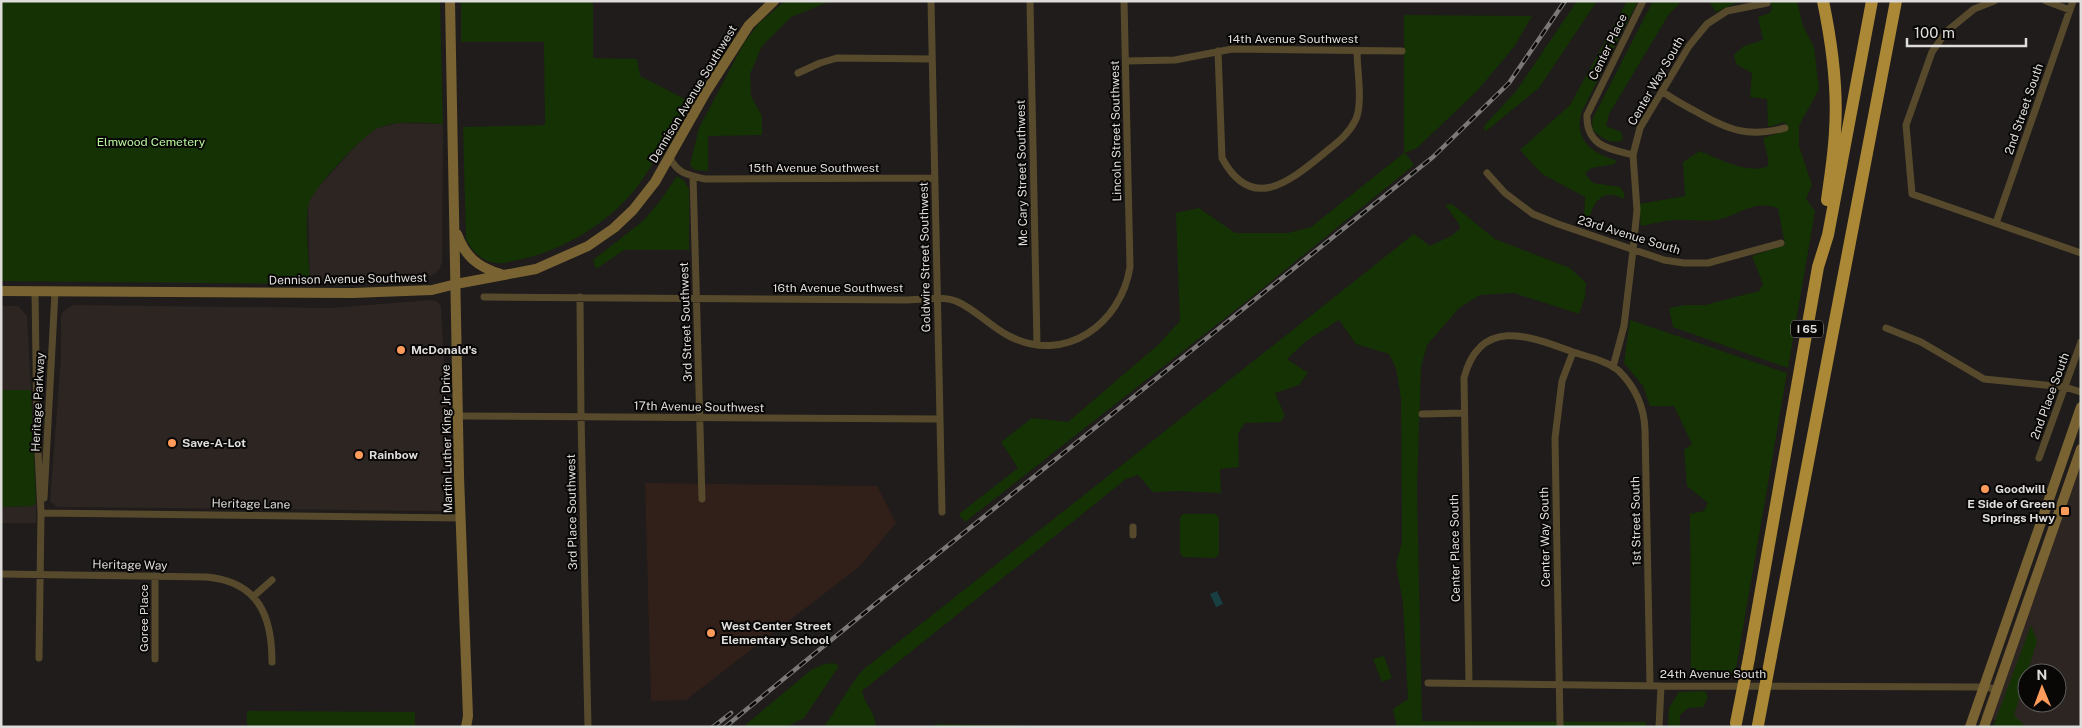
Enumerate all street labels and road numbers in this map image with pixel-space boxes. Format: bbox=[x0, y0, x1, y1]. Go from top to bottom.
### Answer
street label: Center Place bbox=[1586, 12, 1630, 82]
street label: Dennison Avenue Southwest bbox=[646, 22, 740, 166]
street label: 14th Avenue Southwest bbox=[1228, 32, 1359, 46]
street label: Center Way South bbox=[1625, 34, 1687, 128]
street label: Lincoln Street Southwest bbox=[1108, 60, 1124, 202]
street label: 2nd Street South bbox=[2002, 62, 2046, 156]
street label: Mc Cary Street Southwest bbox=[1014, 99, 1030, 246]
street label: 15th Avenue Southwest bbox=[749, 161, 880, 175]
street label: Goldwire Street Southwest bbox=[917, 181, 933, 332]
street label: 23rd Avenue South bbox=[1576, 213, 1682, 257]
street label: 3rd Street Southwest bbox=[677, 261, 695, 382]
street label: Dennison Avenue Southwest bbox=[269, 271, 428, 287]
street label: 16th Avenue Southwest bbox=[773, 281, 904, 295]
road number: I 65 bbox=[1791, 320, 1823, 338]
street label: Heritage Parkway bbox=[28, 351, 48, 452]
street label: 2nd Place South bbox=[2028, 351, 2072, 441]
street label: Martin Luther King Jr Drive bbox=[439, 364, 455, 513]
street label: 17th Avenue Southwest bbox=[634, 399, 765, 415]
street label: 3rd Place Southwest bbox=[564, 454, 580, 570]
street label: 1st Street South bbox=[1628, 476, 1644, 566]
street label: Center Way South bbox=[1537, 487, 1553, 587]
street label: Center Place South bbox=[1447, 494, 1463, 602]
street label: Heritage Lane bbox=[211, 496, 291, 512]
street label: Heritage Way bbox=[92, 557, 168, 573]
street label: Goree Place bbox=[137, 584, 151, 652]
street label: 24th Avenue South bbox=[1660, 667, 1766, 681]

